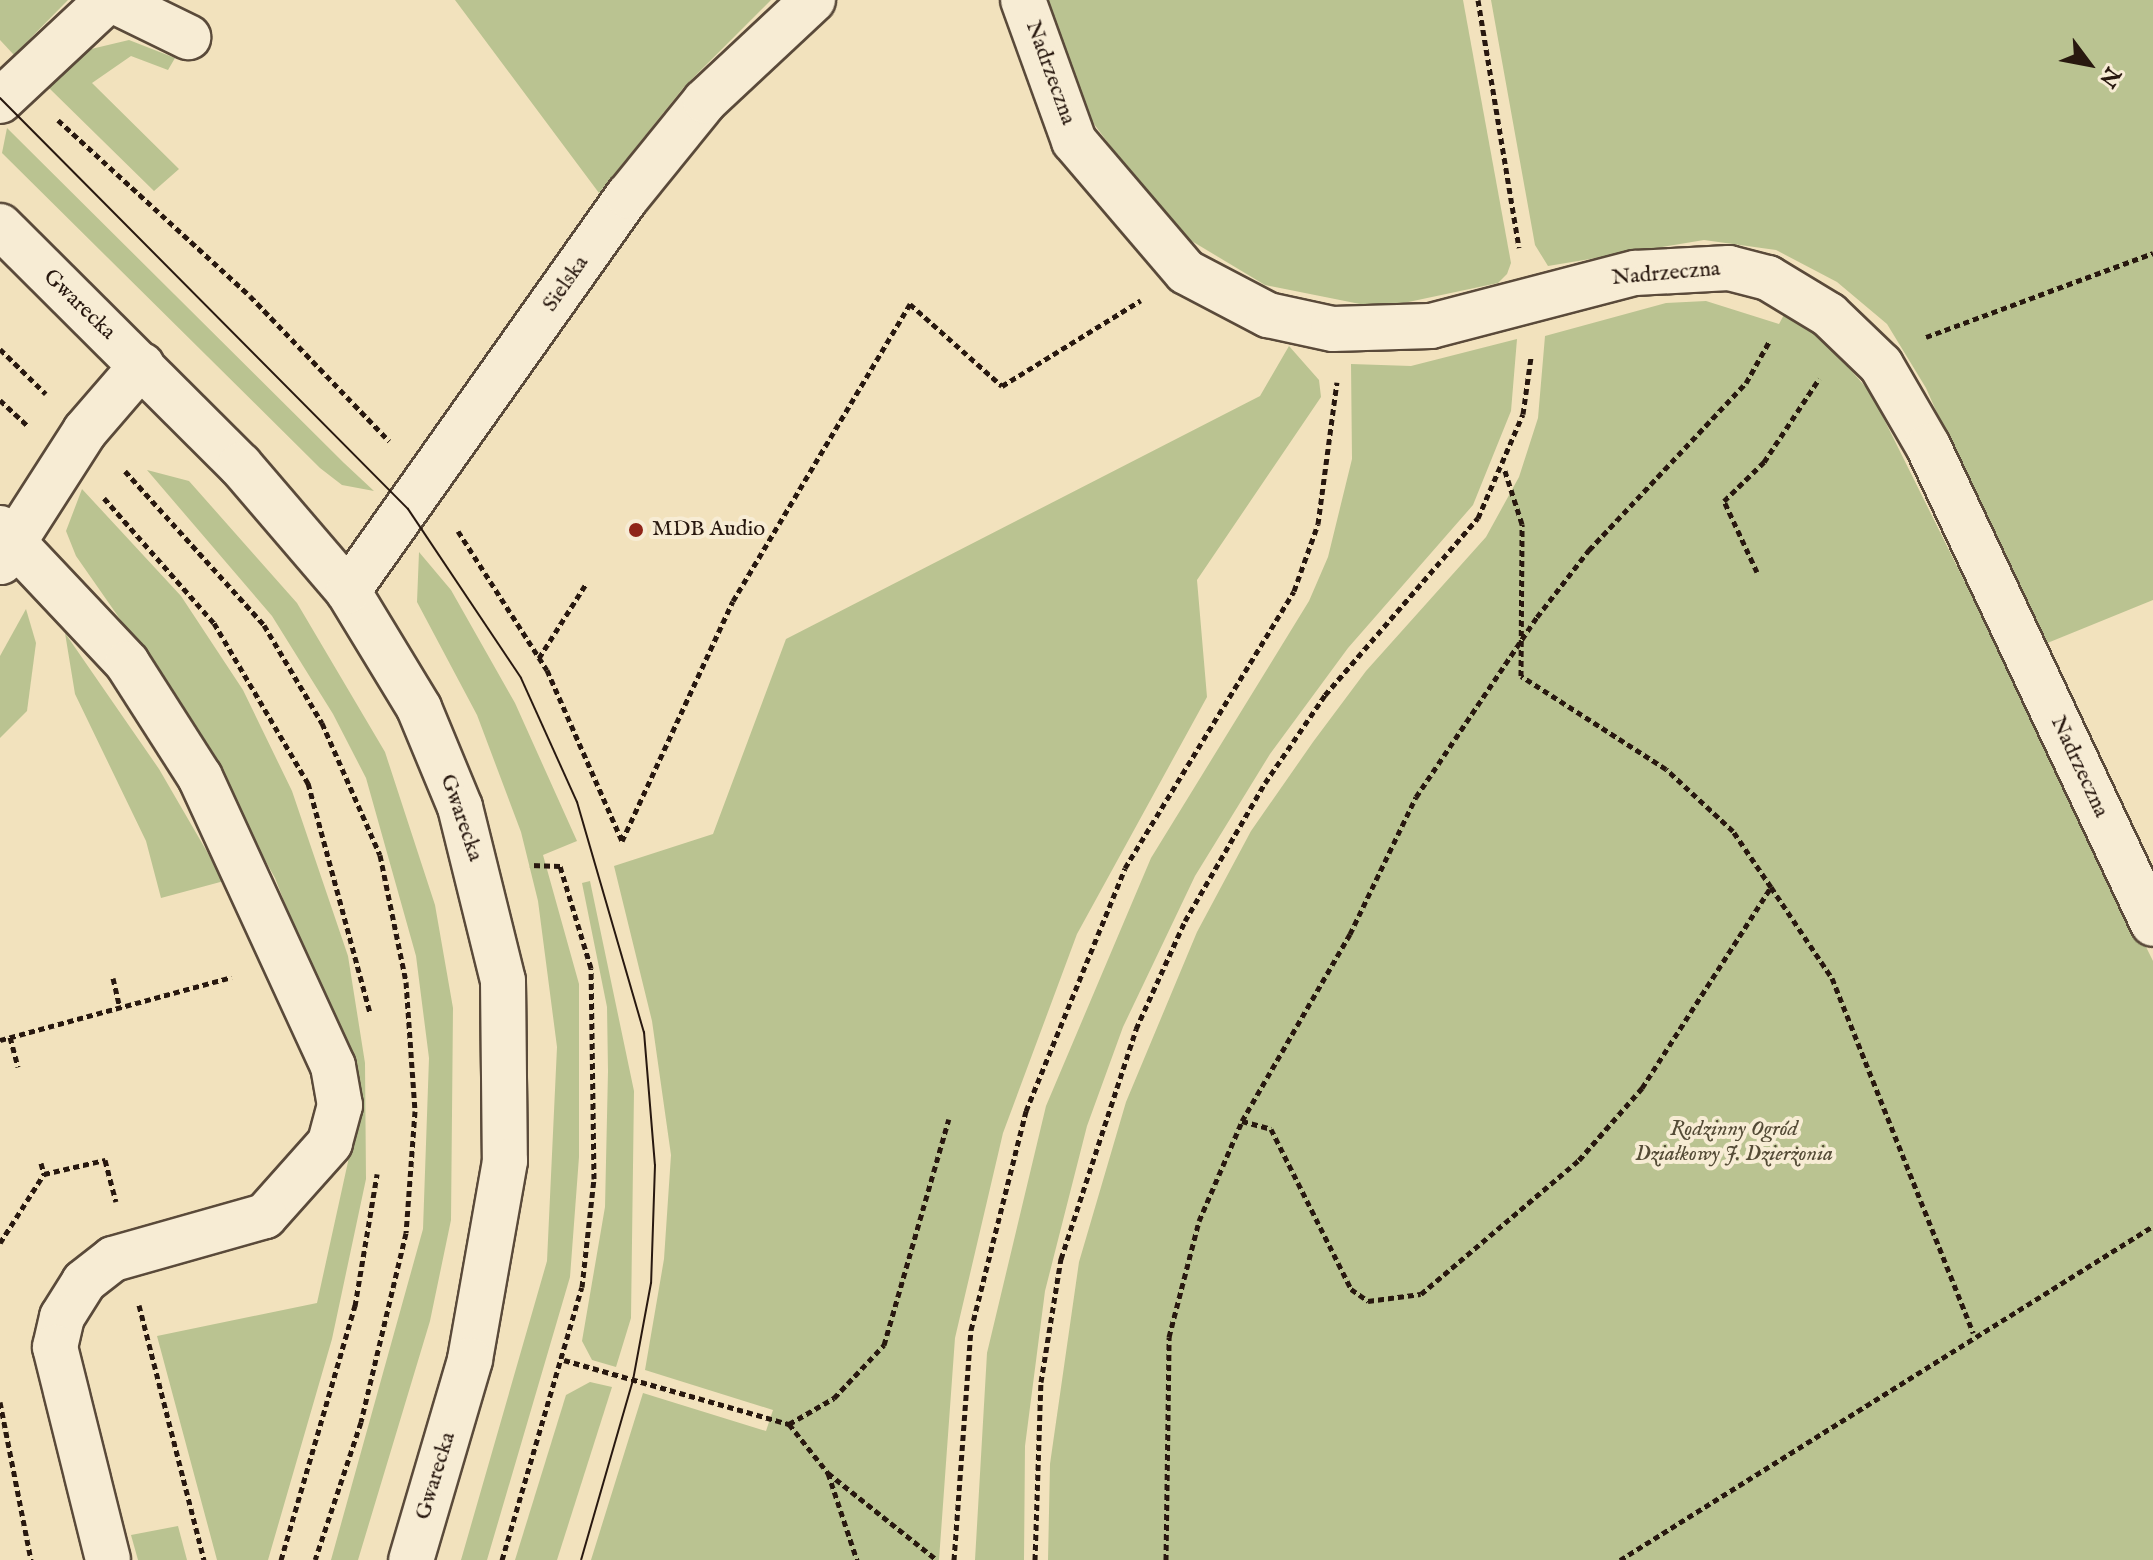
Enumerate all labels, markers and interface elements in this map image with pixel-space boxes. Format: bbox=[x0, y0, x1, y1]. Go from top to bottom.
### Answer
street label: Nadrzeczna bbox=[1019, 17, 1081, 129]
north arrow bbox=[2049, 24, 2129, 104]
text: N bbox=[2092, 61, 2126, 92]
street label: Sielska bbox=[537, 251, 595, 317]
street label: Nadrzeczna bbox=[1611, 256, 1721, 292]
street label: Gwarecka bbox=[37, 264, 121, 346]
place label: MDB Audio bbox=[652, 517, 765, 543]
marker: MDB Audio bbox=[627, 521, 645, 539]
street label: Nadrzeczna bbox=[2044, 712, 2114, 822]
street label: Gwarecka bbox=[434, 771, 488, 865]
park label: Rodzinny Ogród Działkowy J. Dzierżonia bbox=[1635, 1116, 1833, 1168]
street label: Gwarecka bbox=[410, 1429, 462, 1523]

